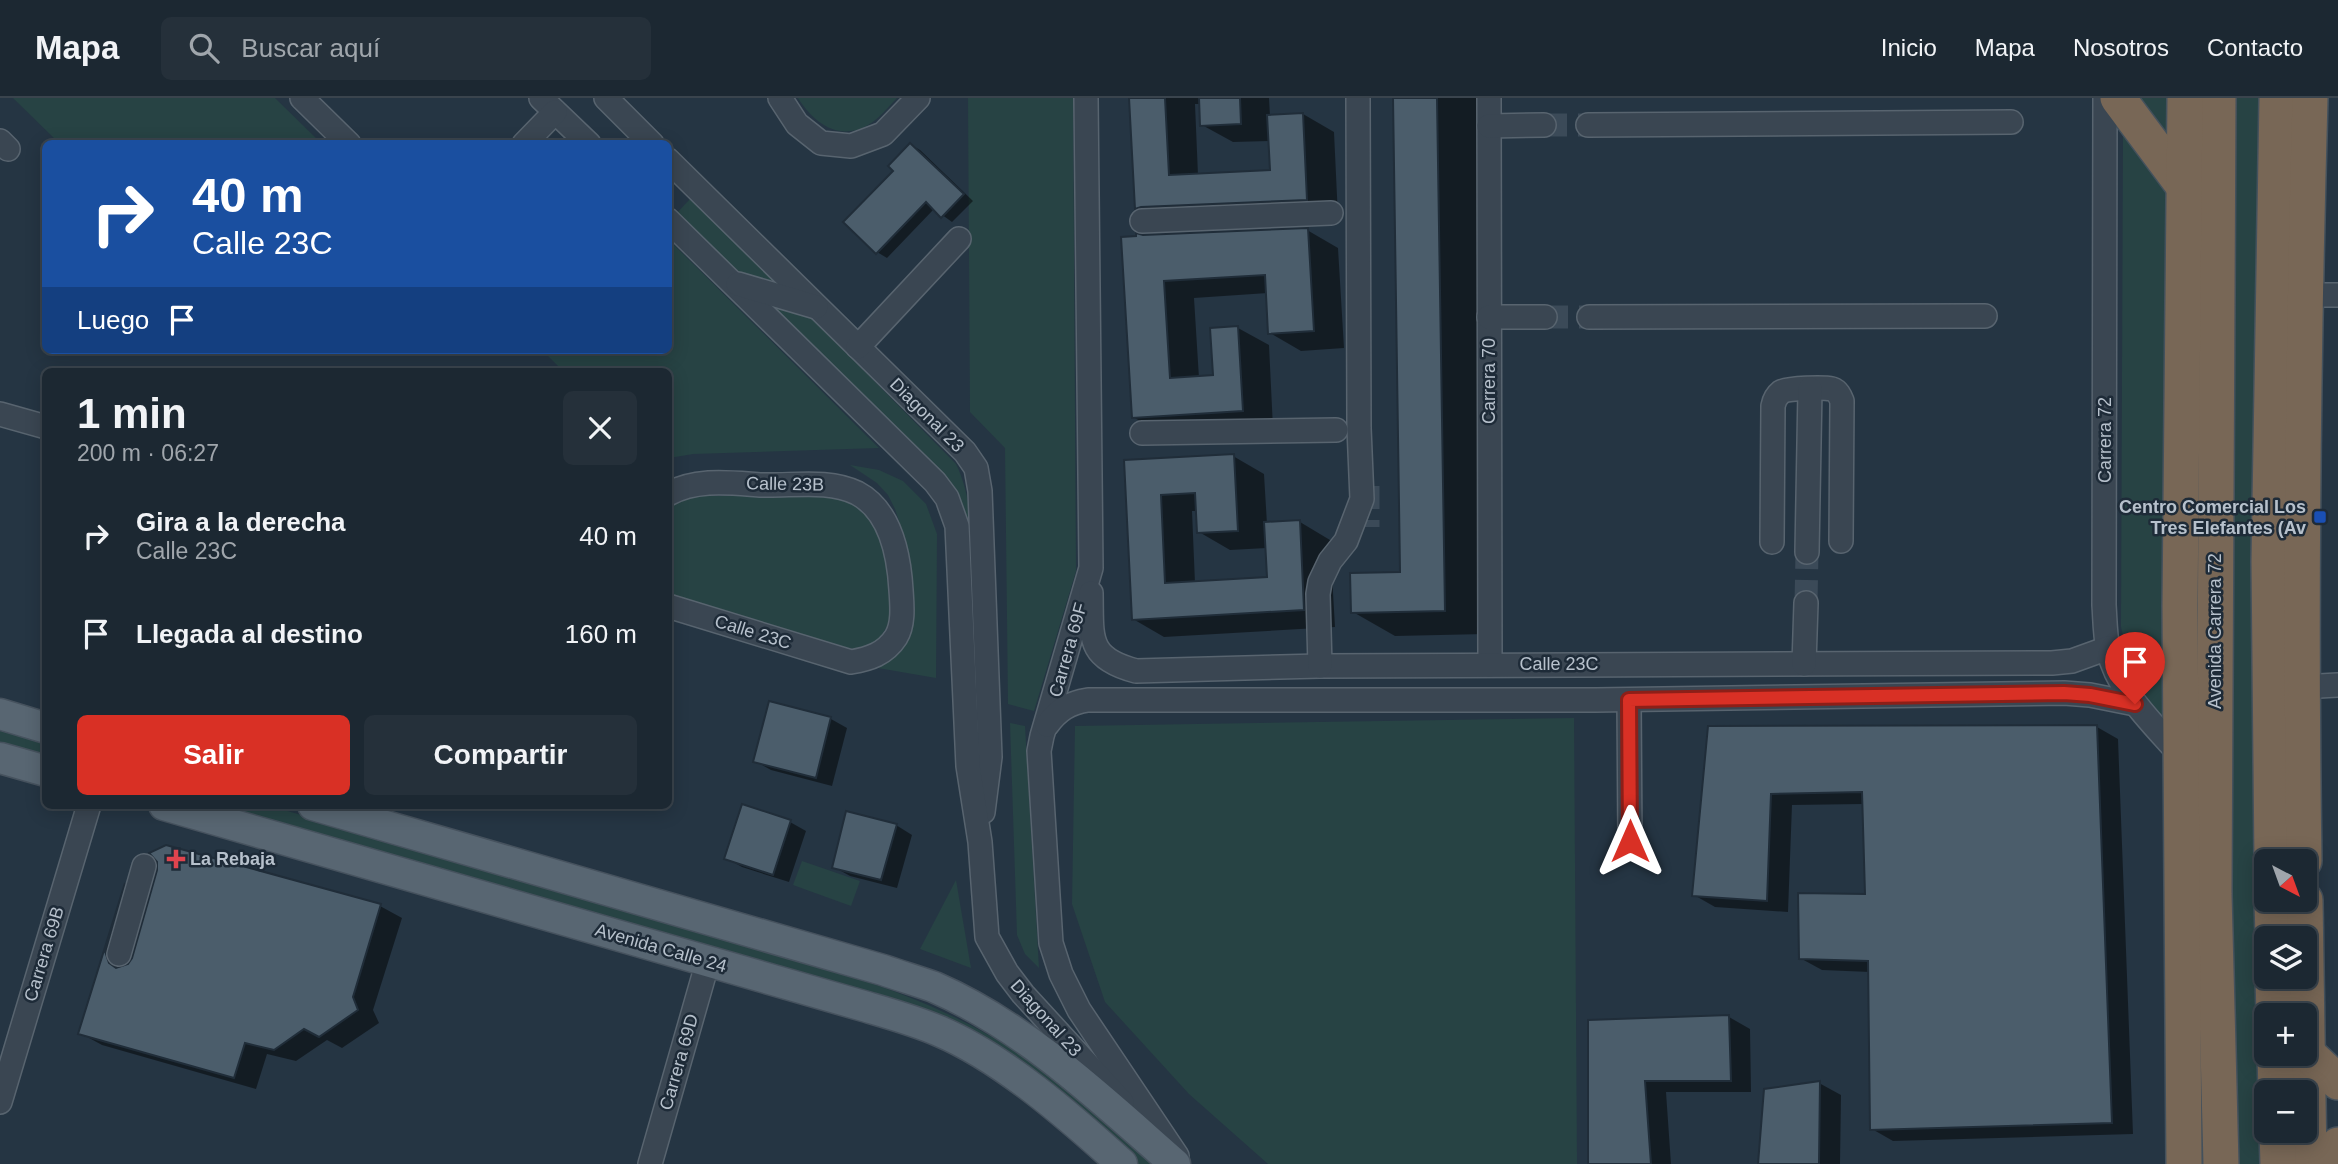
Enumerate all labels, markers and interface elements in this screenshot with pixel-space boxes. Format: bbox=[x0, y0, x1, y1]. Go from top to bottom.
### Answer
search box bbox=[161, 17, 651, 80]
text: Mapa bbox=[35, 29, 119, 66]
icon: search bbox=[185, 29, 223, 67]
text: Buscar aquí bbox=[241, 33, 380, 63]
text: Inicio bbox=[1881, 34, 1937, 61]
text: Mapa bbox=[1975, 34, 2035, 61]
text: Nosotros bbox=[2073, 34, 2169, 61]
text: Contacto bbox=[2207, 34, 2303, 61]
icon: right bbox=[77, 168, 168, 259]
text: 40 m bbox=[192, 168, 304, 222]
text: Calle 23C bbox=[192, 225, 333, 261]
icon: arrive bbox=[163, 301, 201, 339]
text: Luego bbox=[77, 305, 149, 335]
street label: Carrera 70 bbox=[1479, 338, 1499, 424]
street label: Diagonal 23 bbox=[886, 374, 968, 456]
text: 1 min bbox=[77, 390, 187, 437]
button: close bbox=[563, 391, 637, 465]
street label: Carrera 72 bbox=[2095, 397, 2115, 483]
text: 200 m · 06:27 bbox=[77, 440, 219, 466]
street label: Calle 23B bbox=[746, 473, 824, 495]
place label: Centro Comercial Los Tres Elefantes (Av bbox=[2119, 497, 2306, 538]
text: Gira a la derecha bbox=[136, 507, 346, 537]
marker: Centro Comercial Los Tres Elefantes (Av bbox=[2312, 509, 2328, 525]
icon: right bbox=[77, 517, 115, 555]
text: 40 m bbox=[579, 521, 637, 551]
text: Calle 23C bbox=[136, 538, 237, 564]
street label: Avenida Carrera 72 bbox=[2205, 553, 2225, 709]
street label: Carrera 69F bbox=[1045, 601, 1091, 699]
street label: Calle 23C bbox=[712, 611, 794, 653]
icon: arrive bbox=[77, 615, 115, 653]
text: Llegada al destino bbox=[136, 619, 363, 649]
text: 160 m bbox=[565, 619, 637, 649]
pin bbox=[2105, 632, 2165, 704]
icon: arrive bbox=[2116, 643, 2154, 681]
street label: Calle 23C bbox=[1519, 654, 1599, 674]
button: Salir bbox=[77, 715, 350, 795]
button: Compartir bbox=[364, 715, 637, 795]
position arrow bbox=[1593, 804, 1667, 878]
place label: La Rebaja bbox=[190, 849, 276, 869]
north arrow bbox=[2254, 849, 2317, 912]
map controls bbox=[2254, 849, 2317, 1143]
marker: La Rebaja bbox=[168, 851, 184, 867]
street label: Carrera 69B bbox=[20, 904, 68, 1004]
street label: Avenida Calle 24 bbox=[593, 920, 729, 976]
button: layers bbox=[2254, 926, 2317, 989]
street label: Diagonal 23 bbox=[1006, 976, 1086, 1060]
button: + bbox=[2254, 1003, 2317, 1066]
street label: Carrera 69D bbox=[656, 1012, 702, 1112]
button: − bbox=[2254, 1080, 2317, 1143]

